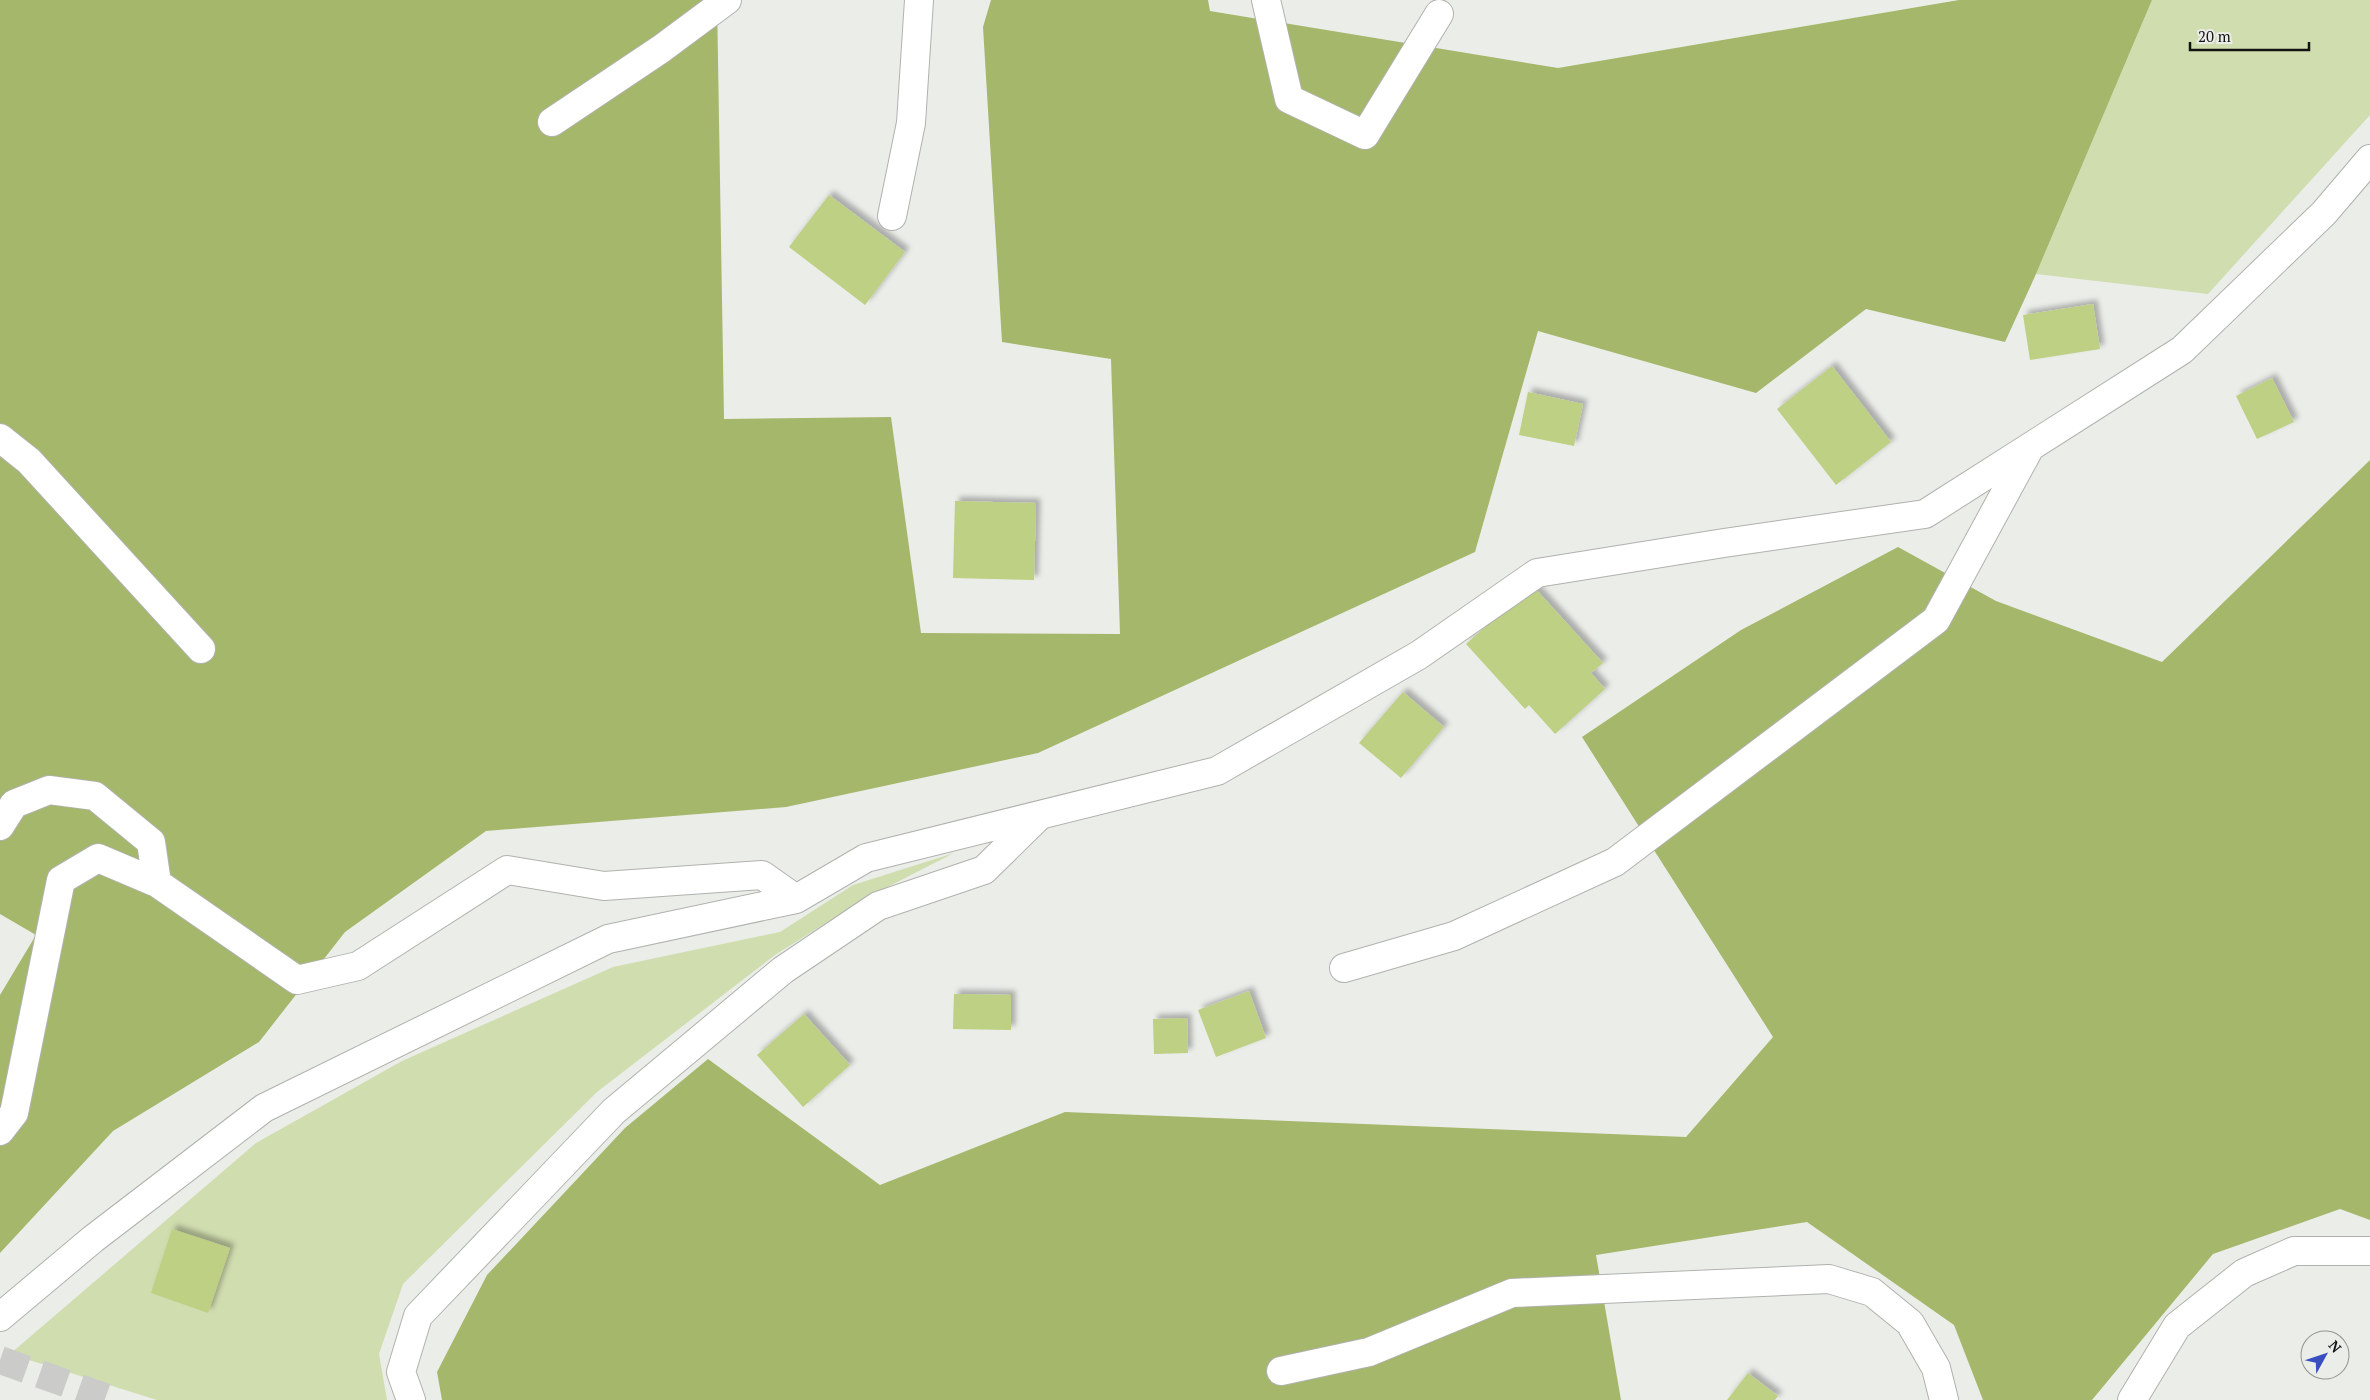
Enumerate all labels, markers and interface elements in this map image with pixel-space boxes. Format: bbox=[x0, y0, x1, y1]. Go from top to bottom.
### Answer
scale bar bbox=[2190, 20, 2309, 52]
text: 20 m bbox=[2198, 26, 2231, 46]
north arrow bbox=[2300, 1330, 2350, 1380]
text: N bbox=[2325, 1336, 2346, 1357]

